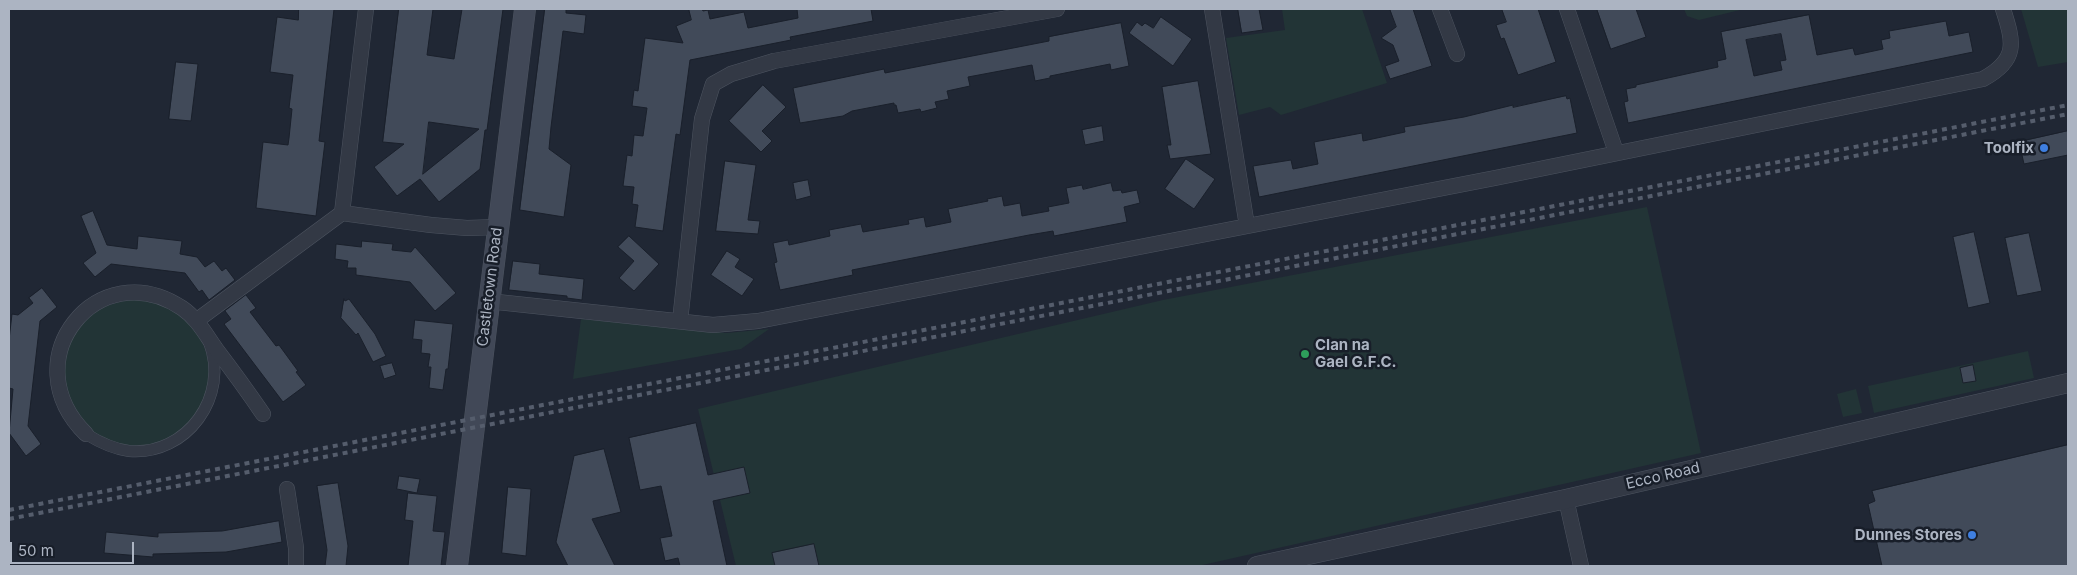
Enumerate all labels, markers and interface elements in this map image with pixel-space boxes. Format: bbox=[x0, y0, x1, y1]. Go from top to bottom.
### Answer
place label: Toolfix bbox=[1984, 139, 2034, 157]
marker: Toolfix bbox=[2038, 142, 2050, 154]
street label: Castletown Road bbox=[474, 227, 506, 347]
place label: Clan na Gael G.F.C. bbox=[1315, 336, 1397, 371]
marker: Clan na Gael G.F.C. bbox=[1299, 348, 1311, 360]
street label: Ecco Road bbox=[1624, 459, 1702, 493]
place label: Dunnes Stores bbox=[1855, 526, 1962, 544]
marker: Dunnes Stores bbox=[1966, 529, 1978, 541]
scale bar bbox=[12, 532, 136, 564]
text: 50 m bbox=[18, 541, 54, 560]

